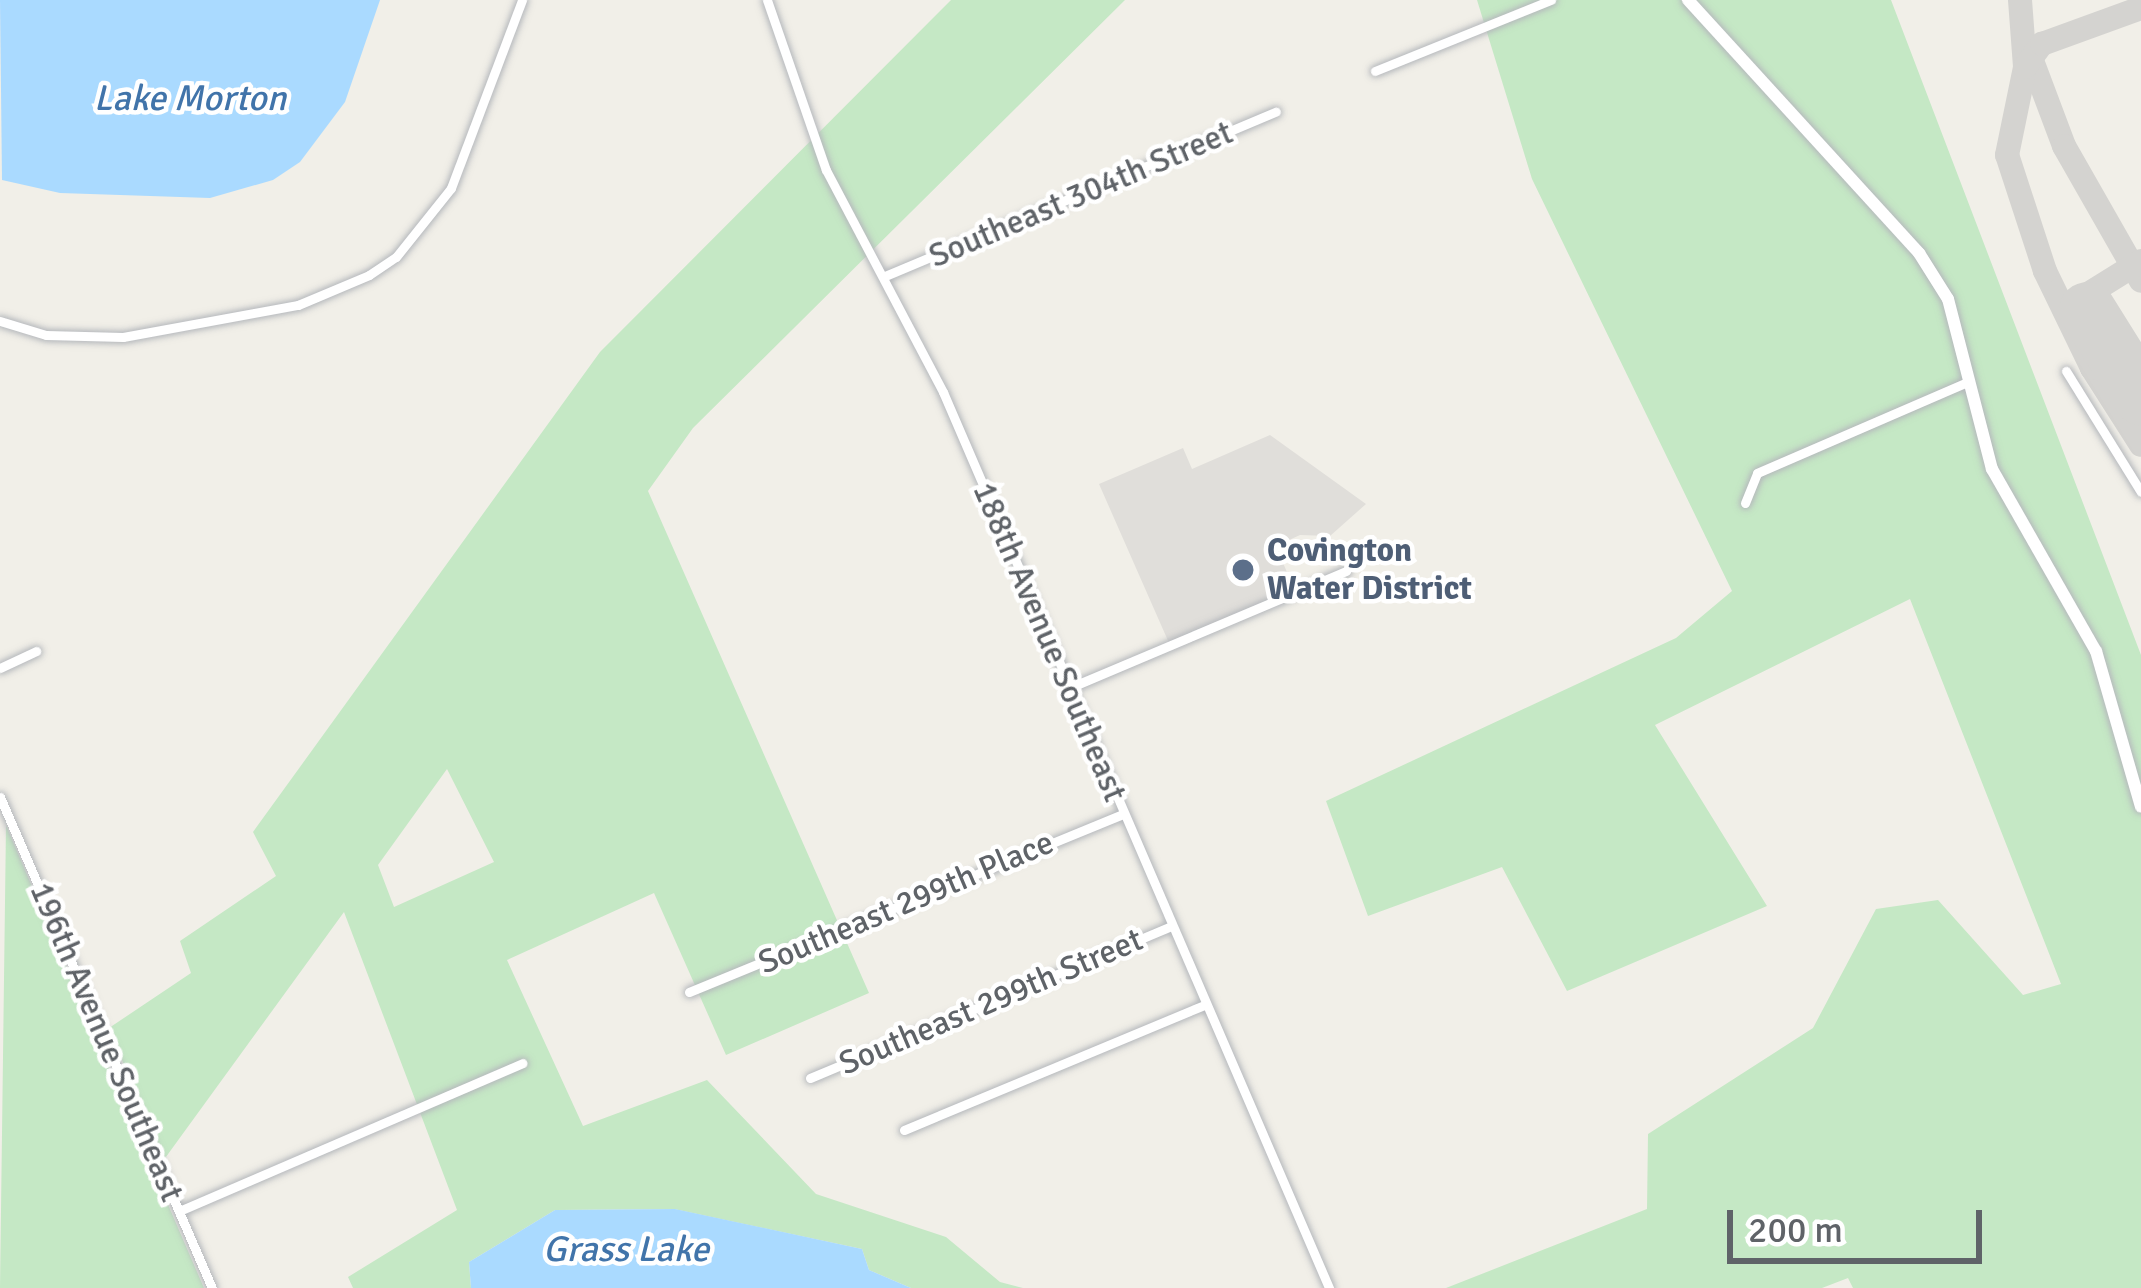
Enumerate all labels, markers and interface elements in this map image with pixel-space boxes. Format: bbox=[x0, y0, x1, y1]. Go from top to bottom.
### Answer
water label: Lake Morton bbox=[94, 77, 286, 121]
street label: Southeast 304th Street bbox=[923, 113, 1239, 277]
street label: 188th Avenue Southeast bbox=[964, 476, 1134, 808]
place label: Covington Water District bbox=[1267, 531, 1472, 609]
marker: Covington Water District bbox=[1230, 557, 1256, 583]
street label: Southeast 299th Place bbox=[752, 823, 1060, 983]
street label: 196th Avenue Southeast bbox=[21, 876, 191, 1208]
street label: Southeast 299th Street bbox=[833, 920, 1149, 1084]
scale bar bbox=[1733, 1186, 1988, 1260]
text: 200 m bbox=[1748, 1208, 1843, 1253]
water label: Grass Lake bbox=[543, 1228, 709, 1272]

